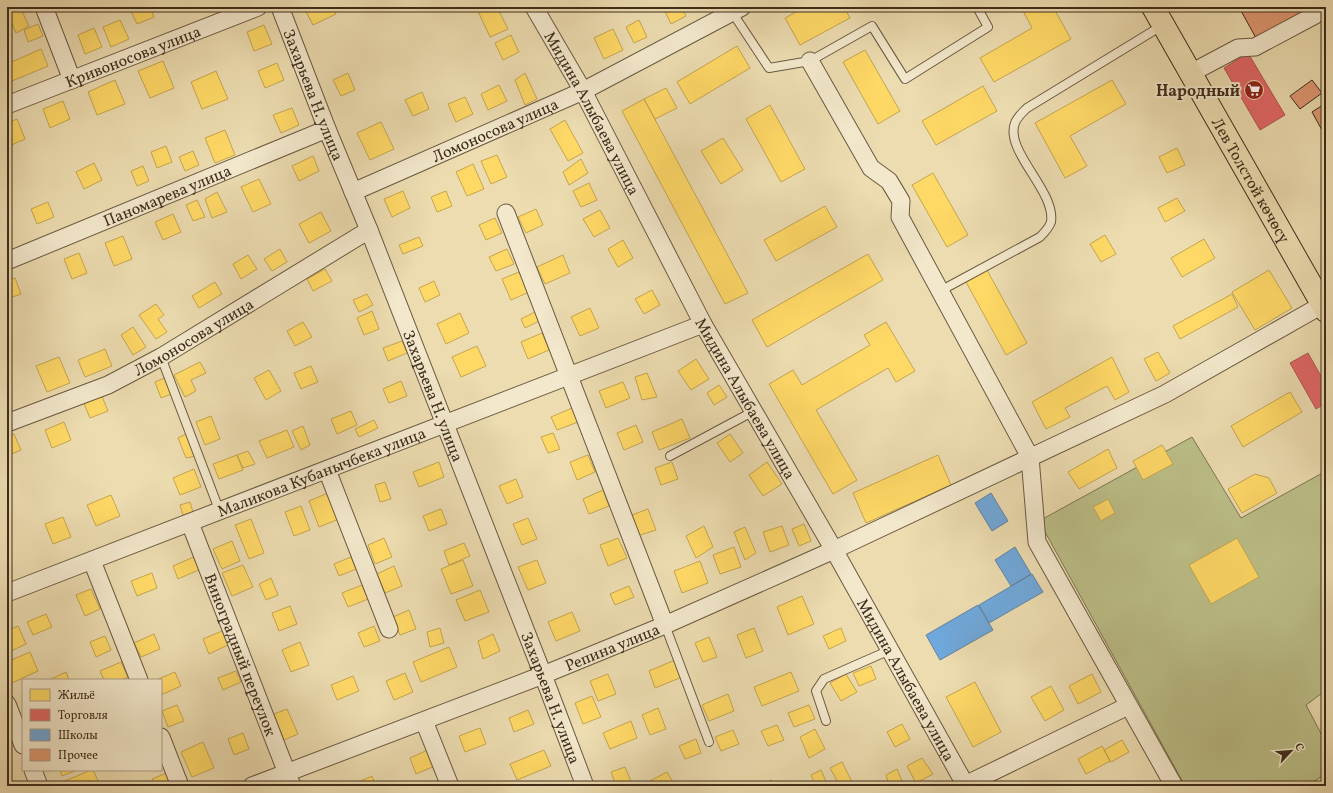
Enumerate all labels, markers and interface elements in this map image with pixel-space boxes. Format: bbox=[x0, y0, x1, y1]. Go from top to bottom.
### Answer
street label: Кривоносова улица bbox=[63, 21, 204, 94]
street label: Захарьева Н. улица bbox=[277, 26, 348, 165]
street label: Мидина Алыбаева улица bbox=[538, 28, 644, 200]
supermarket icon: Народный bbox=[1243, 79, 1265, 101]
place label: Народный bbox=[1156, 81, 1240, 103]
street label: Ломоносова улица bbox=[429, 94, 562, 169]
street label: Лев Толстой көчөсү bbox=[1205, 114, 1294, 248]
street label: Паномарева улица bbox=[100, 161, 235, 233]
street label: Ломоносова улица bbox=[130, 294, 258, 382]
street label: Мидина Алыбаева улица bbox=[689, 314, 800, 484]
street label: Захарьева Н. улица bbox=[396, 327, 468, 466]
street label: Маликова Кубанычбека улица bbox=[215, 423, 430, 524]
street label: Виноградный переулок bbox=[198, 571, 281, 740]
street label: Мидина Алыбаева улица bbox=[850, 595, 959, 766]
street label: Репина улица bbox=[562, 619, 664, 678]
street label: Захарьева Н. улица bbox=[514, 629, 585, 767]
legend bbox=[22, 679, 162, 771]
text: Жильё bbox=[58, 688, 95, 704]
text: Торговля bbox=[58, 708, 108, 724]
text: Школы bbox=[58, 728, 98, 744]
north arrow bbox=[1271, 731, 1311, 771]
text: С bbox=[1290, 741, 1307, 754]
text: Прочее bbox=[58, 748, 98, 764]

